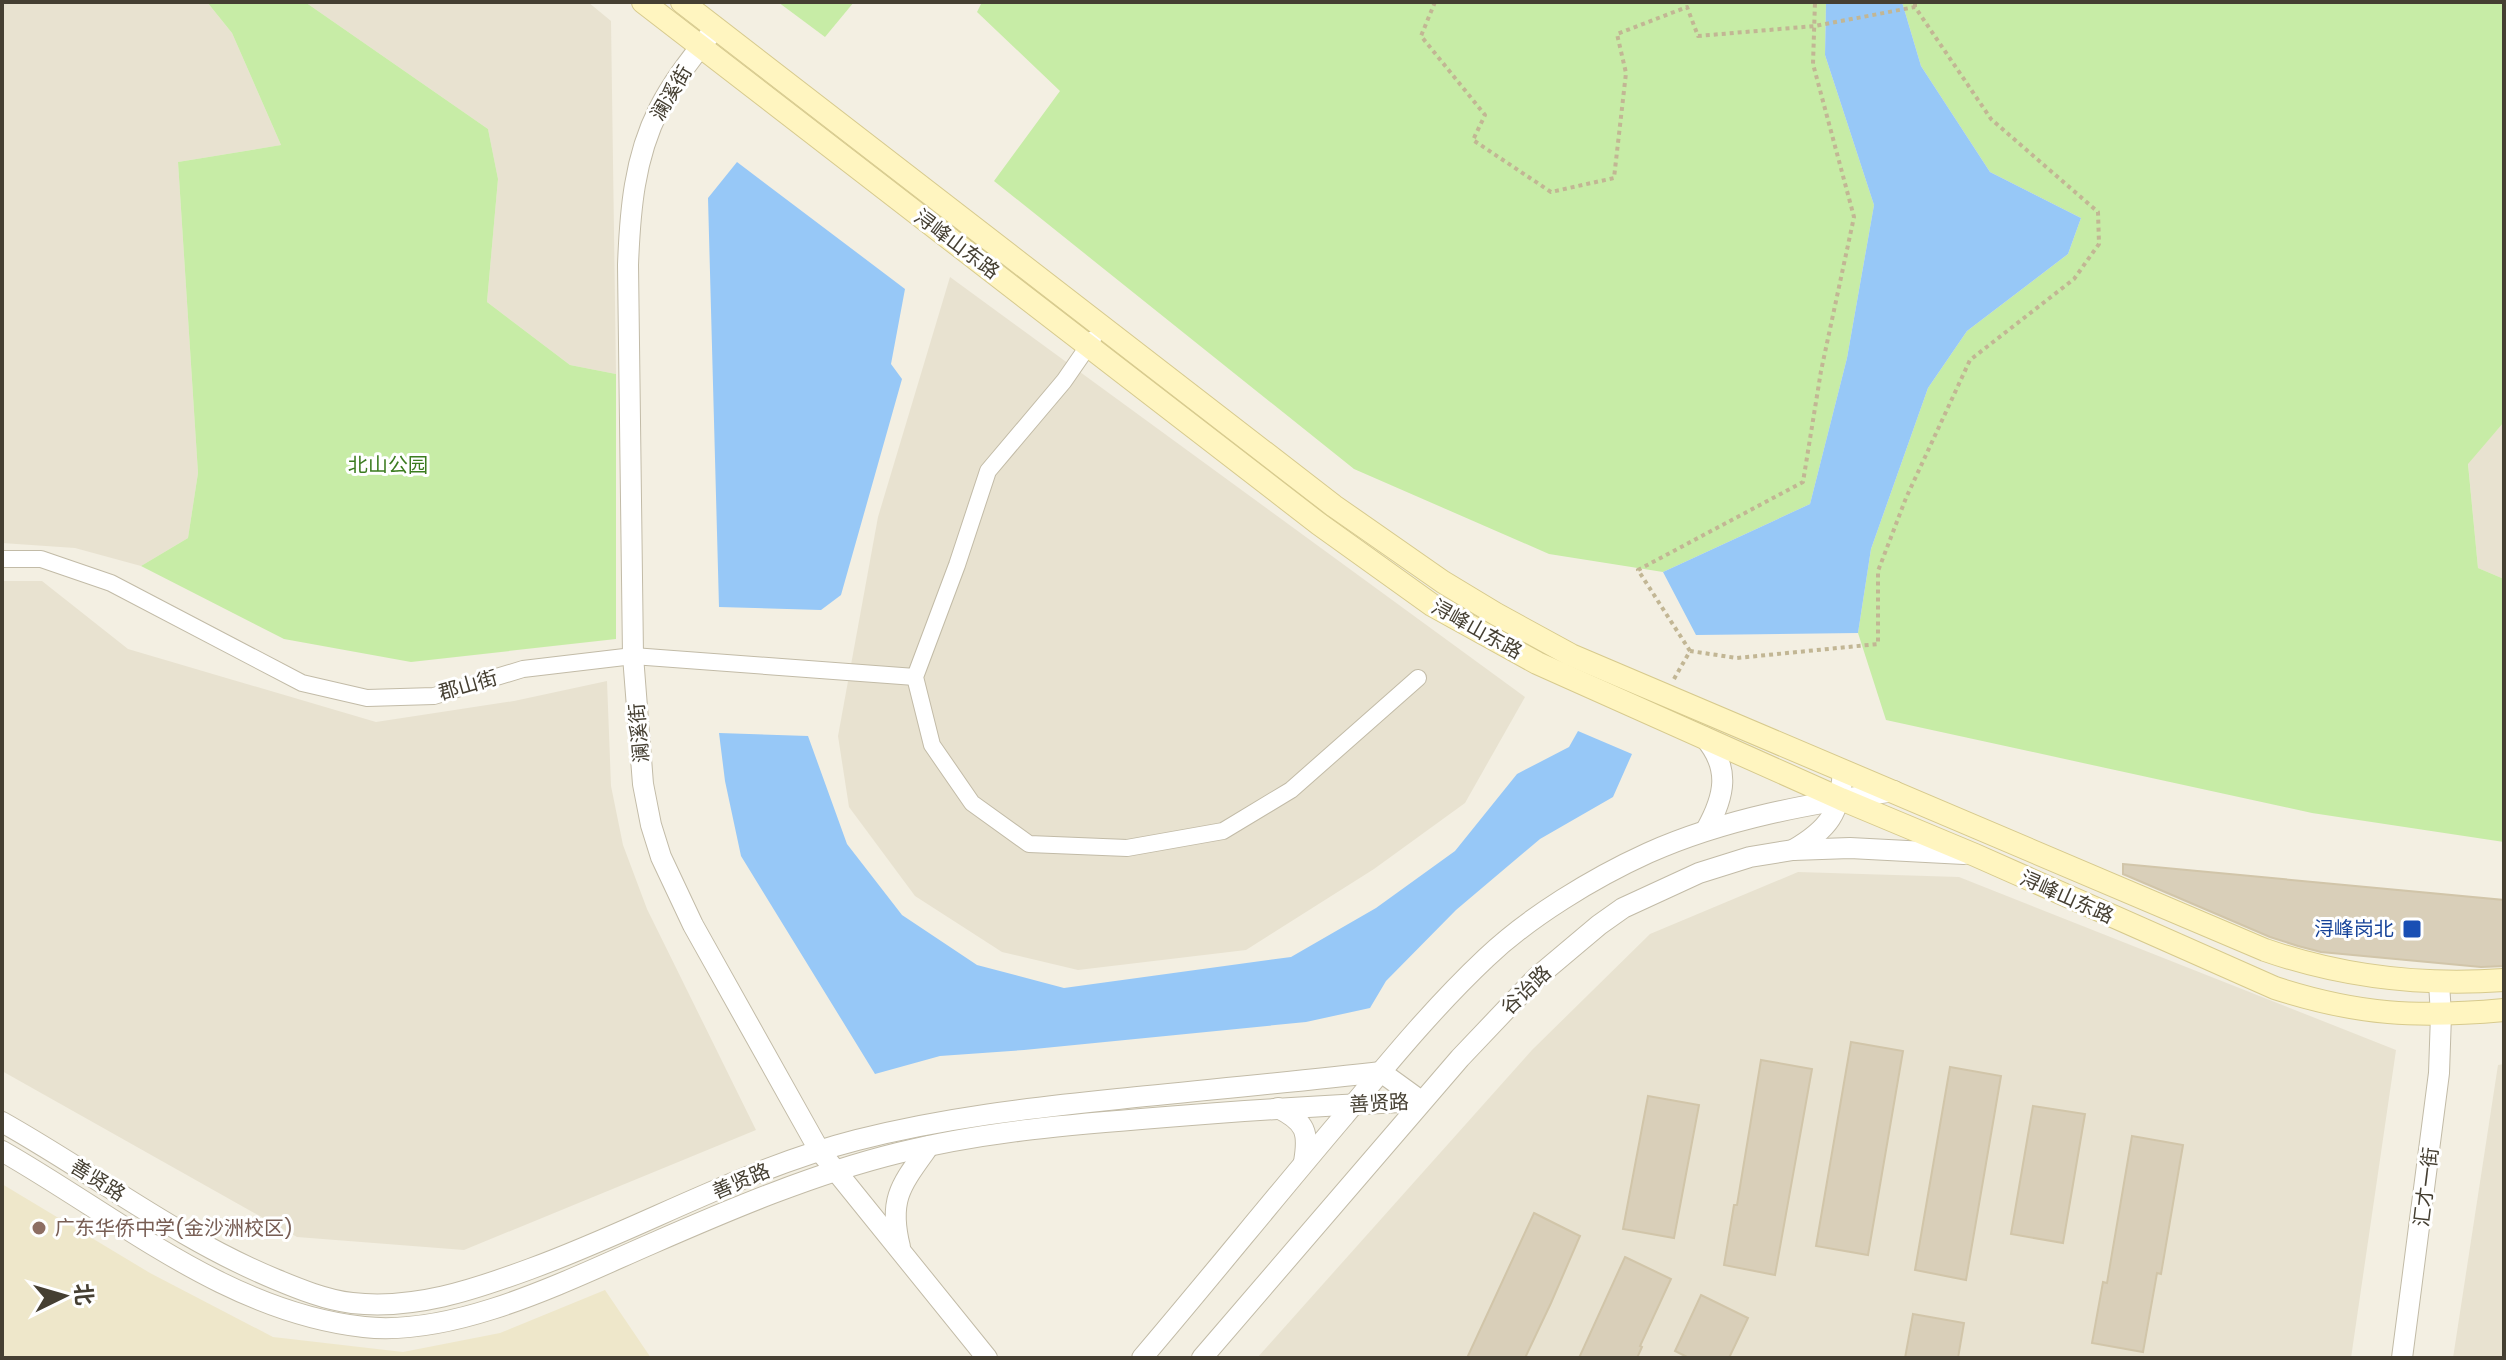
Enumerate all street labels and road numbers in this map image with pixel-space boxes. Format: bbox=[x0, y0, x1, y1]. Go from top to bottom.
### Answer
street label: 澜溪街 bbox=[644, 60, 698, 126]
street label: 浔峰山东路 bbox=[909, 203, 1005, 285]
street label: 浔峰山东路 bbox=[1426, 593, 1528, 665]
street label: 郡山街 bbox=[435, 663, 501, 707]
street label: 澜溪街 bbox=[622, 702, 656, 764]
street label: 浔峰山东路 bbox=[2016, 864, 2118, 930]
street label: 谷诒路 bbox=[1495, 959, 1557, 1021]
street label: 善贤路 bbox=[1348, 1087, 1410, 1119]
street label: 汇才一街 bbox=[2407, 1146, 2445, 1228]
street label: 善贤路 bbox=[65, 1152, 131, 1208]
street label: 善贤路 bbox=[708, 1156, 774, 1206]

